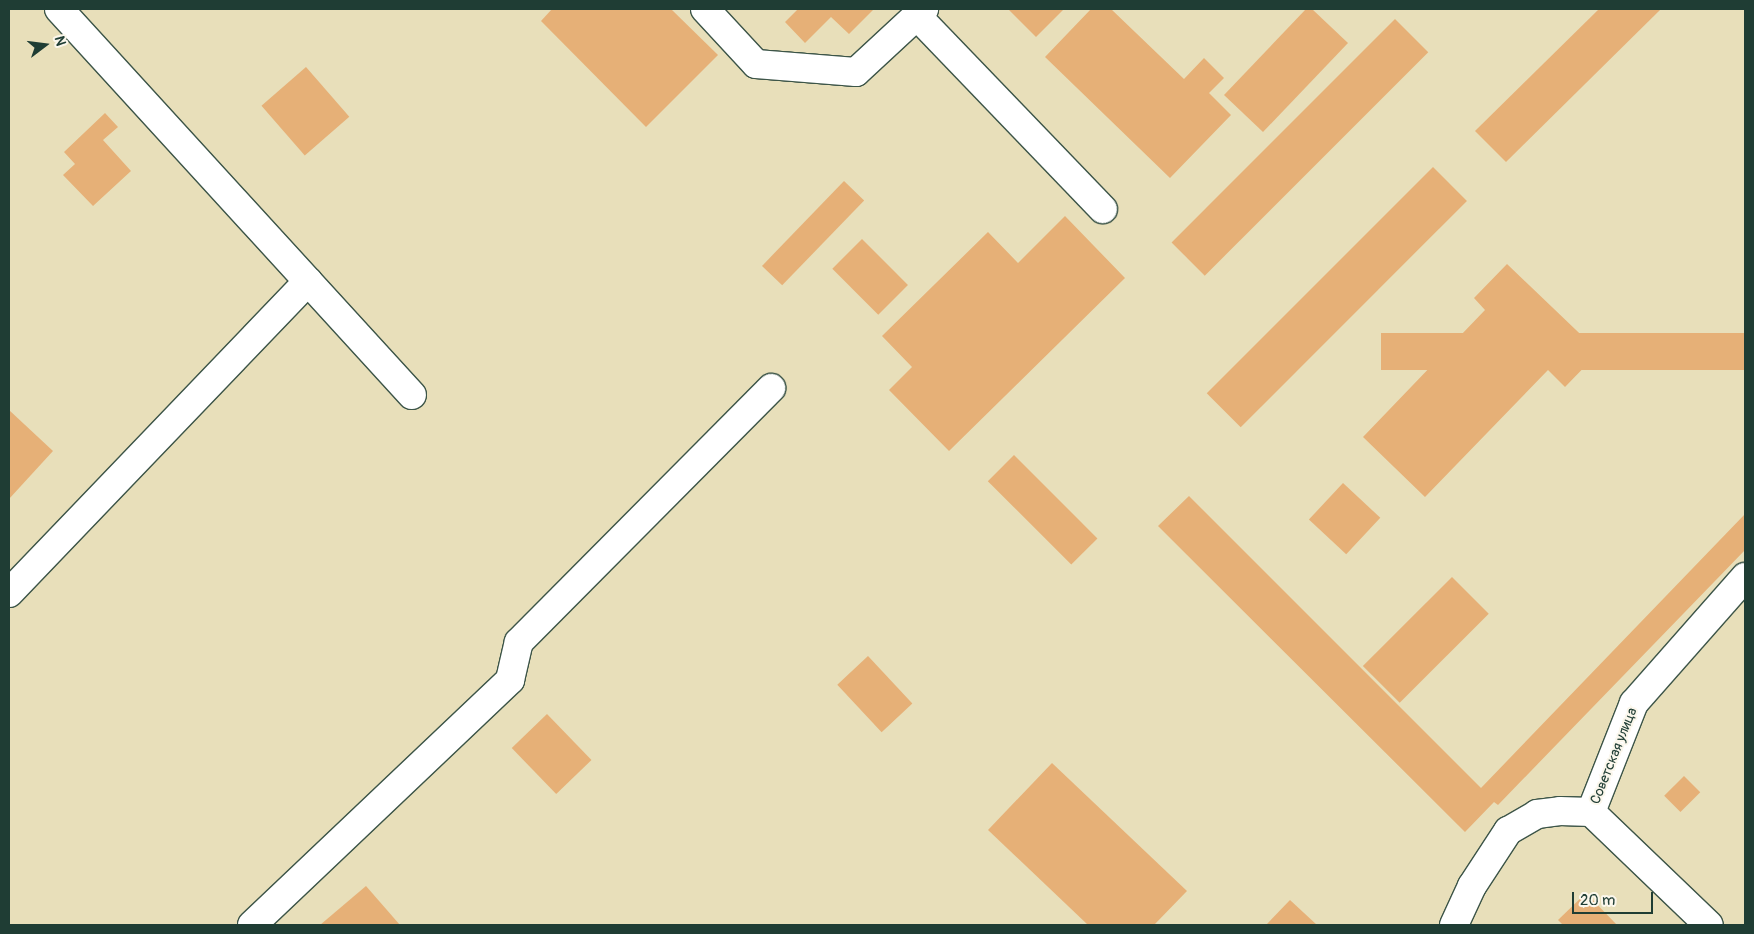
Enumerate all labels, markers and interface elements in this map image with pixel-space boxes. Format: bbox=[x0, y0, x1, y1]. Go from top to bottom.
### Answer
north arrow bbox=[20, 20, 70, 70]
text: N bbox=[51, 34, 69, 48]
street label: Советская улица bbox=[1587, 705, 1641, 807]
scale bar bbox=[1574, 882, 1655, 914]
text: 20 m bbox=[1580, 891, 1615, 910]

